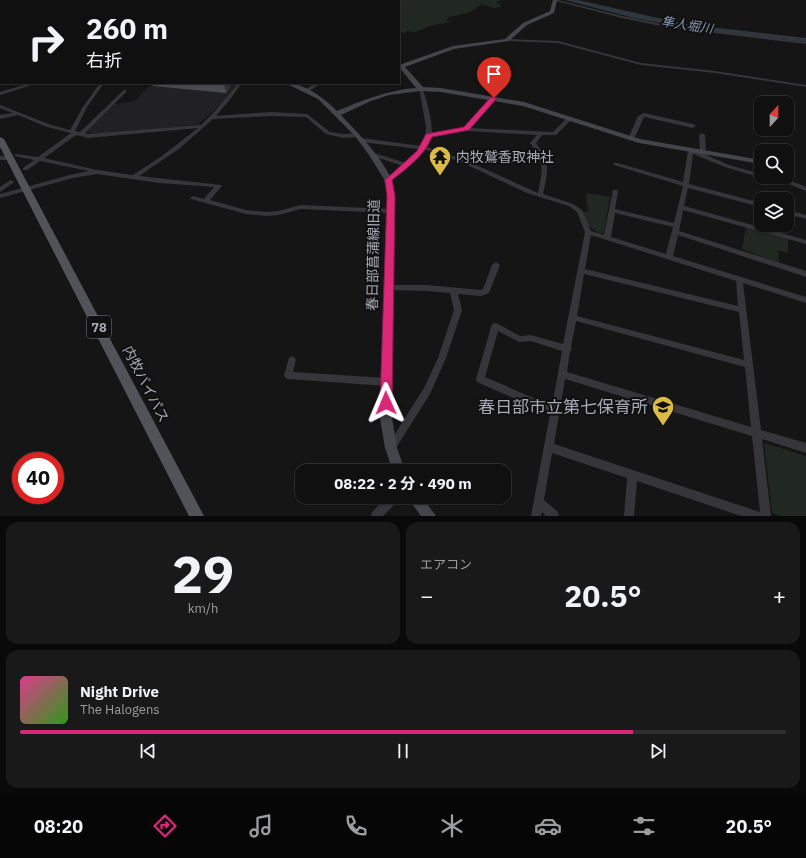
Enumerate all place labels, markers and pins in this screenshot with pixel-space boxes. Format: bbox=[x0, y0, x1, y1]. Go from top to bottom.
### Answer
pin bbox=[477, 57, 511, 98]
temple icon: 内牧鷲香取神社 bbox=[427, 144, 453, 177]
place label: 内牧鷲香取神社 bbox=[456, 148, 554, 166]
school or university icon: 春日部市立第七保育所 bbox=[650, 394, 676, 427]
place label: 春日部市立第七保育所 bbox=[478, 396, 648, 418]

